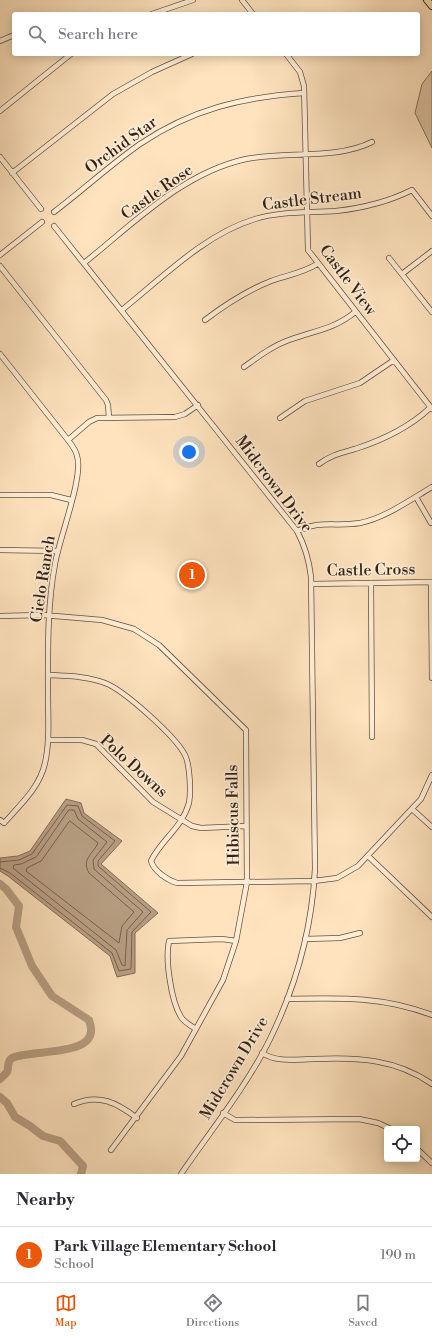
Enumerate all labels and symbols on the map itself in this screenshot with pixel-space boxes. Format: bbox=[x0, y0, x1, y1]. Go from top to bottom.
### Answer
street label: Orchid Star bbox=[81, 112, 161, 178]
street label: Castle Rose bbox=[117, 160, 197, 224]
street label: Castle Stream bbox=[261, 183, 363, 215]
street label: Castle View bbox=[315, 241, 382, 320]
street label: Midcrown Drive bbox=[231, 431, 317, 537]
your location bbox=[179, 442, 199, 462]
street label: Cielo Ranch bbox=[26, 534, 60, 624]
street label: Castle Cross bbox=[326, 559, 416, 581]
pin: 1 bbox=[179, 560, 205, 590]
street label: Polo Downs bbox=[96, 730, 172, 802]
street label: Hibiscus Falls bbox=[222, 764, 244, 866]
street label: Midcrown Drive bbox=[195, 1013, 273, 1123]

